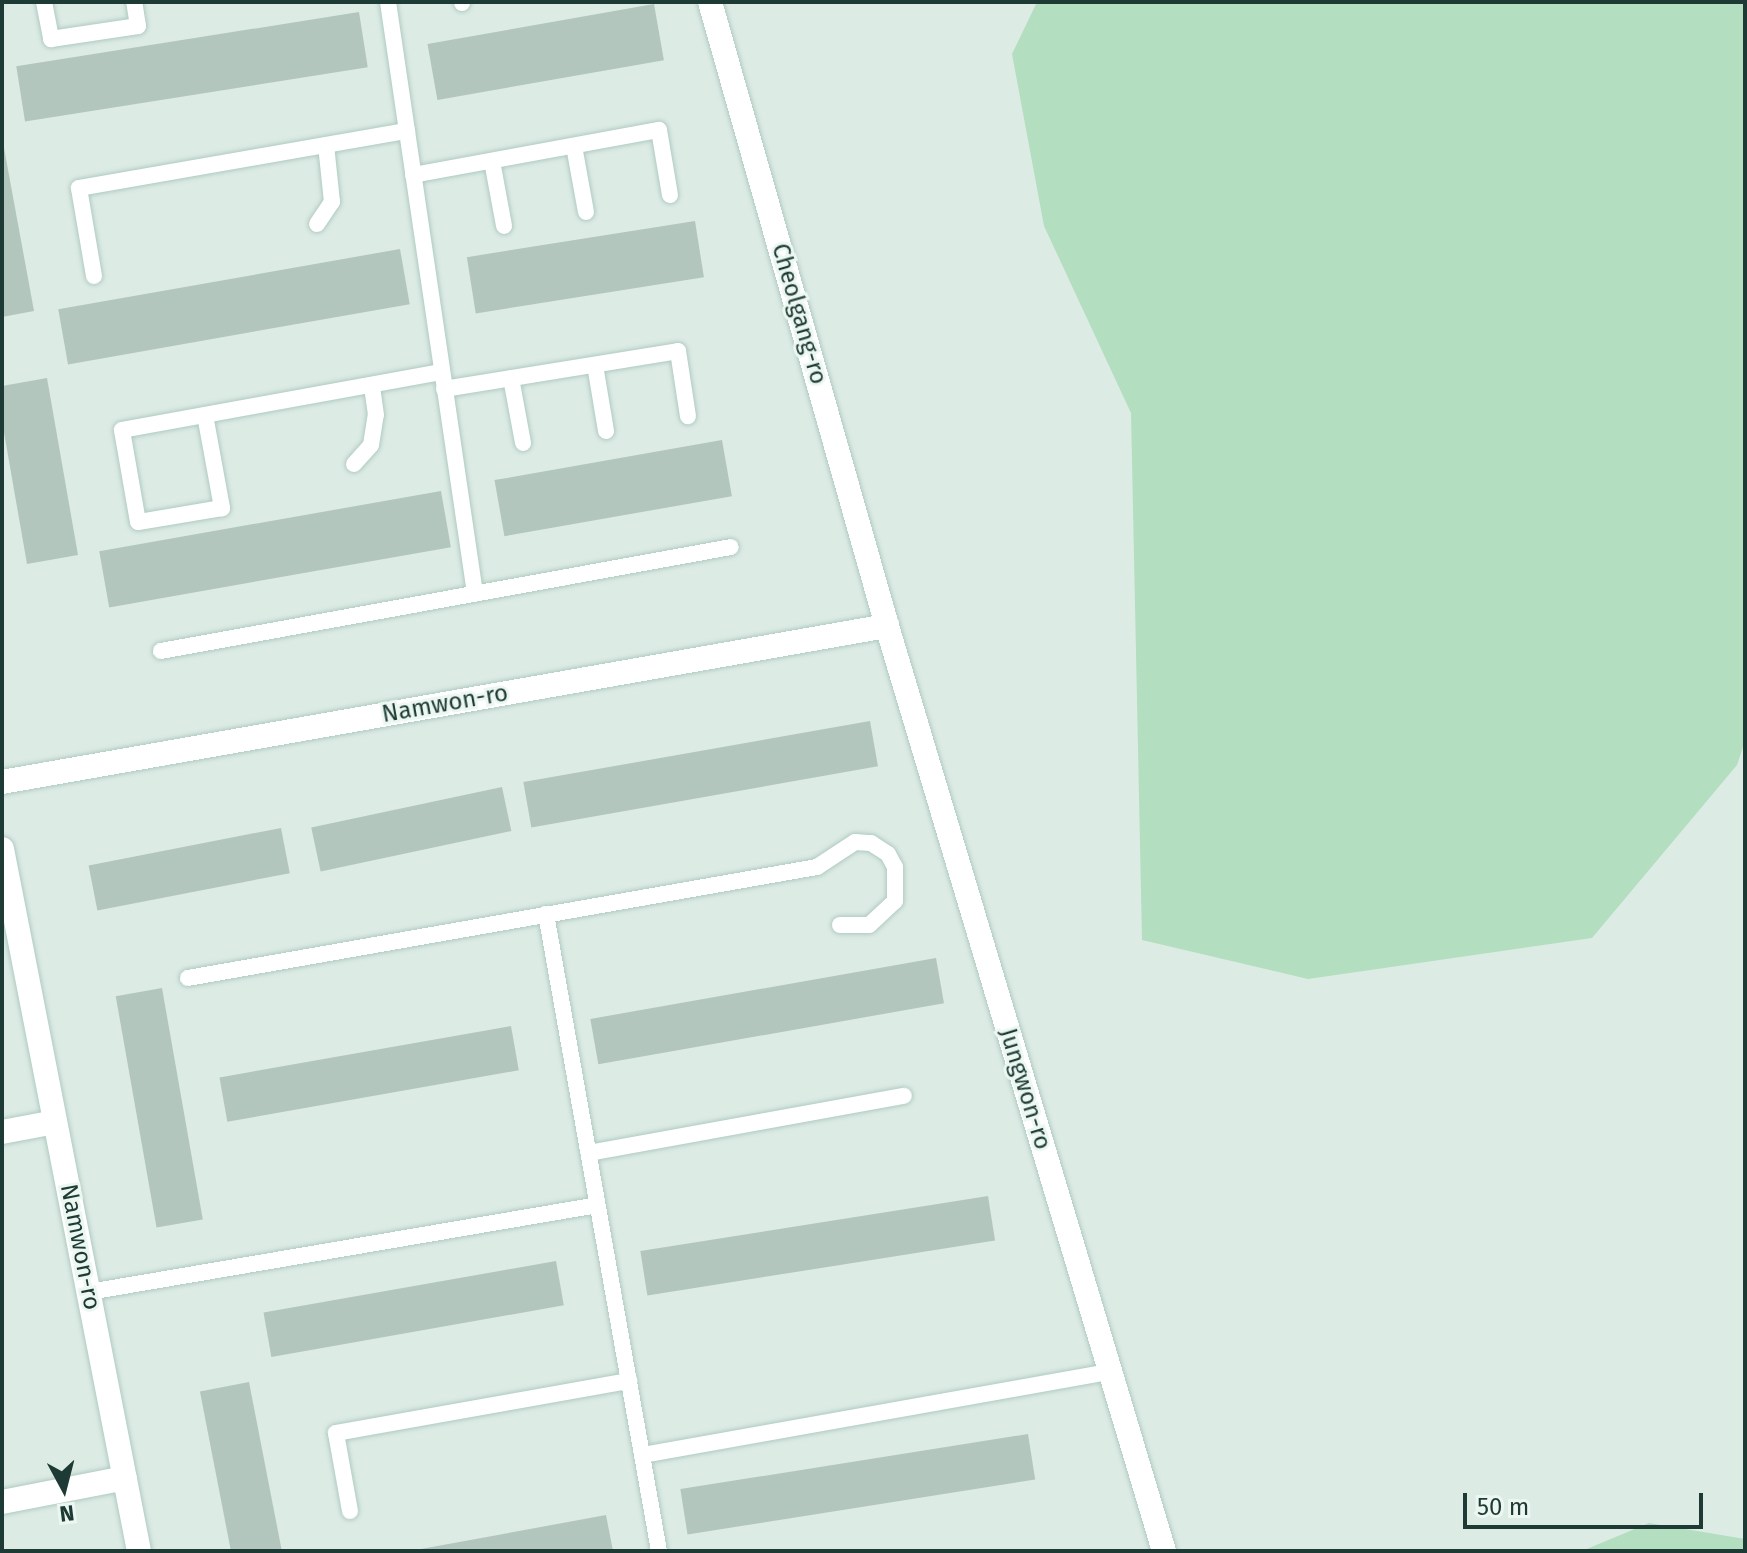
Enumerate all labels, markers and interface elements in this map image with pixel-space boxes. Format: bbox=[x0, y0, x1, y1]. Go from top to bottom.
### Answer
street label: Cheolgang-ro bbox=[765, 240, 833, 388]
street label: Namwon-ro bbox=[380, 679, 510, 729]
street label: Jungwon-ro bbox=[993, 1025, 1057, 1153]
street label: Namwon-ro bbox=[54, 1182, 106, 1312]
north arrow bbox=[24, 1449, 104, 1529]
scale bar bbox=[1467, 1477, 1707, 1527]
text: 50 m bbox=[1477, 1493, 1529, 1521]
text: N bbox=[58, 1499, 76, 1528]

